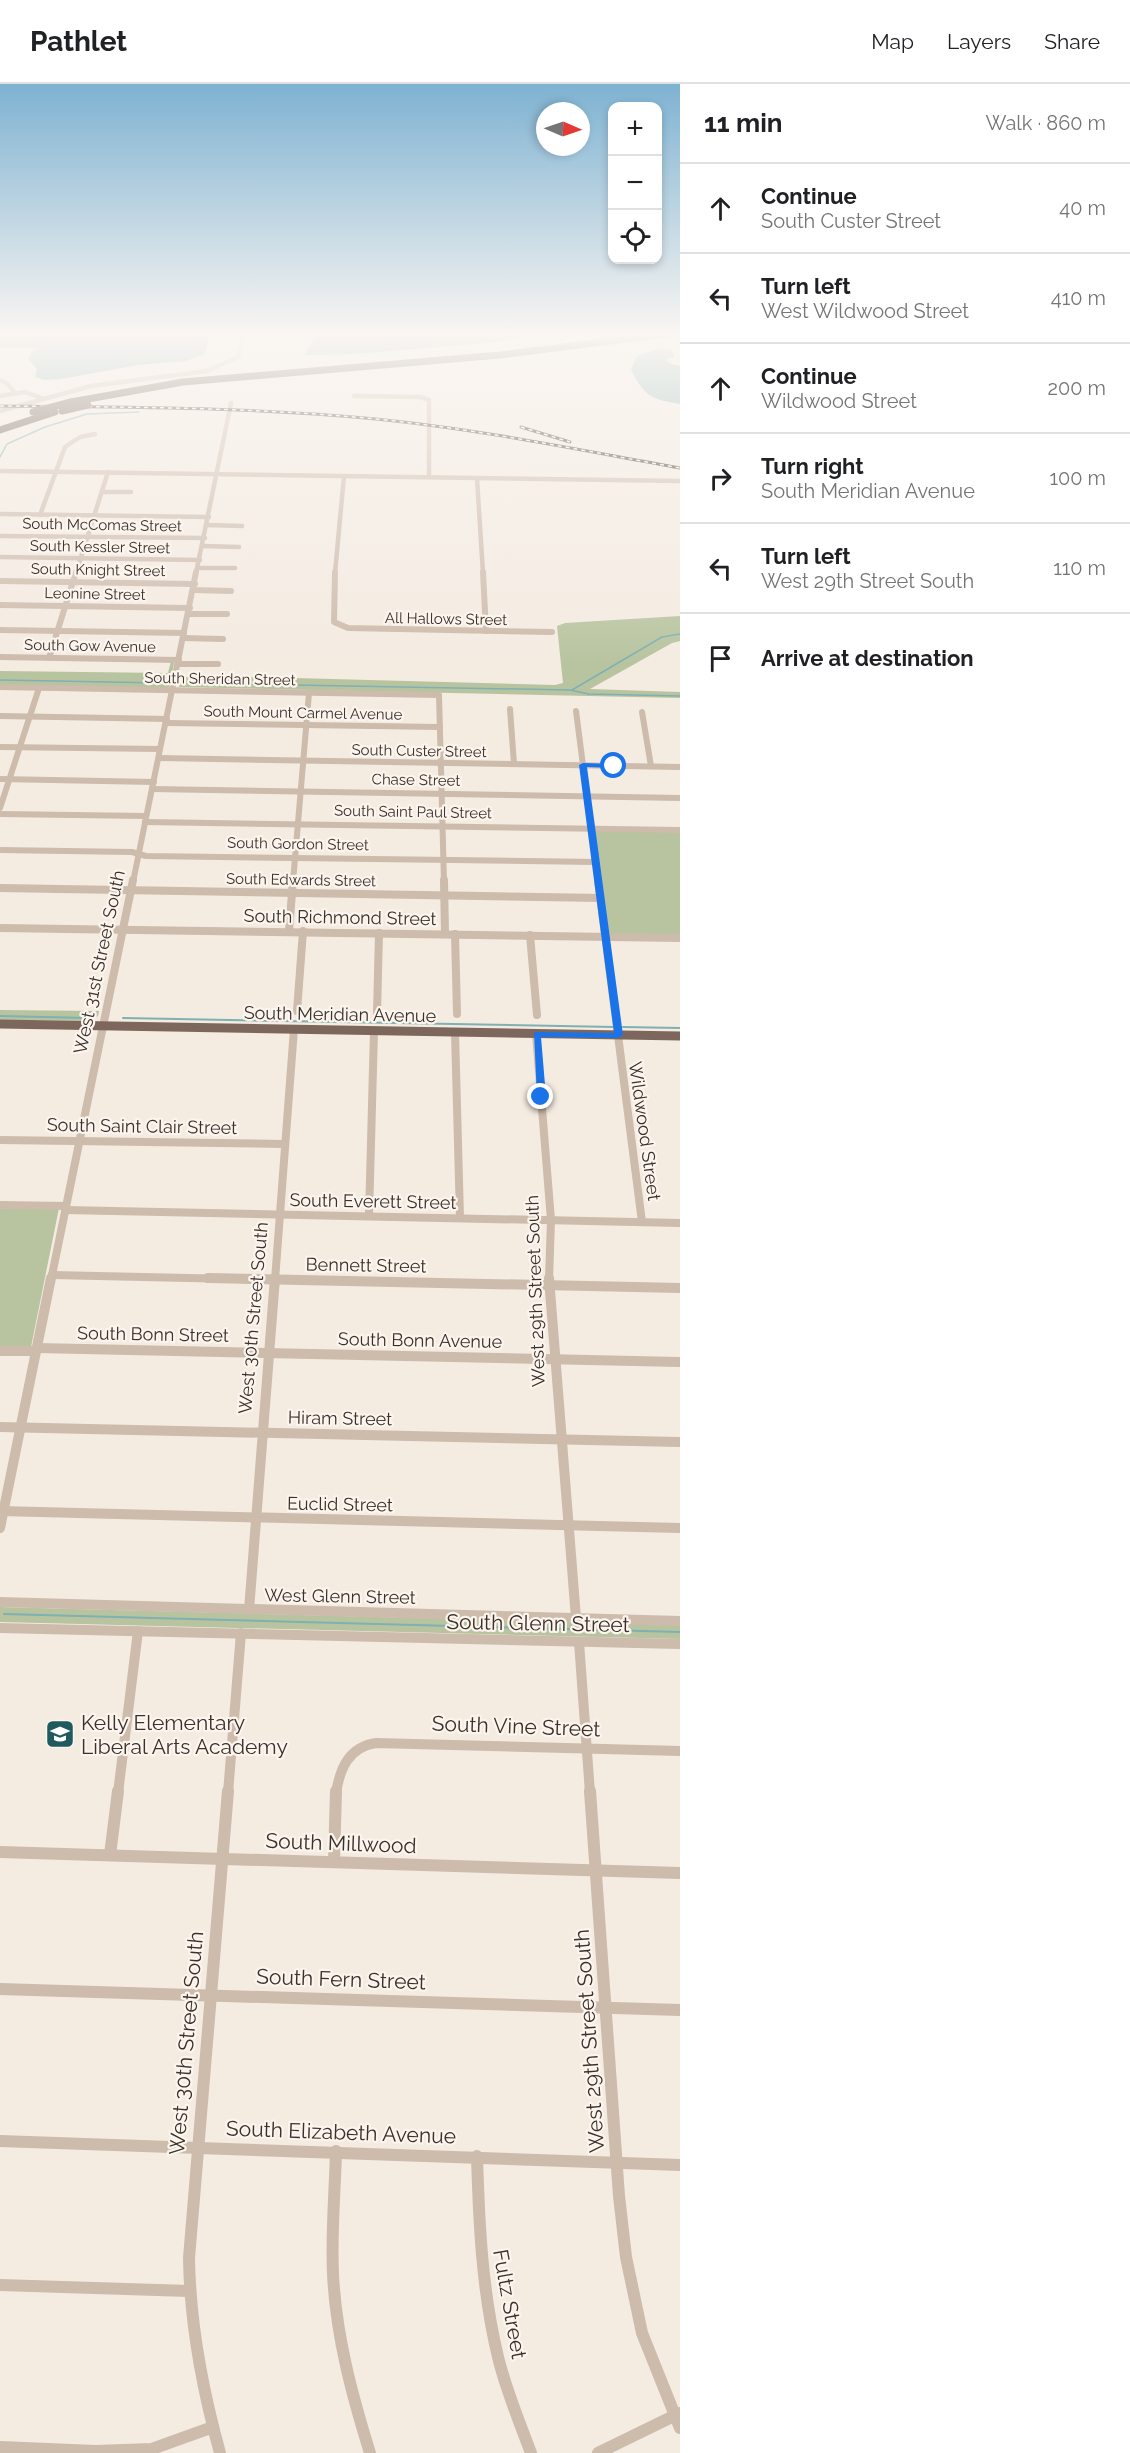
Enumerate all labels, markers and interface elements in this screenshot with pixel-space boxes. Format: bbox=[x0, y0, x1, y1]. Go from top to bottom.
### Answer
text: Pathlet bbox=[30, 25, 127, 58]
text: Map bbox=[871, 29, 914, 54]
text: Layers bbox=[947, 29, 1011, 54]
text: Share bbox=[1044, 29, 1100, 54]
north arrow bbox=[536, 102, 590, 156]
map controls bbox=[608, 102, 662, 264]
button: + bbox=[608, 102, 662, 156]
text: 11 min bbox=[704, 108, 782, 138]
text: Walk · 860 m bbox=[986, 111, 1106, 135]
button: − bbox=[608, 156, 662, 210]
text: Continue bbox=[761, 183, 857, 209]
icon: ahead bbox=[704, 192, 737, 225]
text: 40 m bbox=[1059, 196, 1106, 220]
text: South Custer Street bbox=[761, 209, 941, 233]
button: locate bbox=[608, 210, 662, 264]
text: Turn left bbox=[761, 273, 851, 299]
icon: left bbox=[704, 282, 737, 315]
text: 410 m bbox=[1051, 286, 1106, 310]
text: West Wildwood Street bbox=[761, 299, 969, 323]
text: Continue bbox=[761, 363, 857, 389]
icon: ahead bbox=[704, 372, 737, 405]
text: 200 m bbox=[1048, 376, 1106, 400]
text: Wildwood Street bbox=[761, 389, 917, 413]
text: Turn right bbox=[761, 453, 864, 479]
icon: right bbox=[704, 462, 737, 495]
text: 100 m bbox=[1049, 466, 1106, 490]
text: South Meridian Avenue bbox=[761, 479, 975, 503]
street label: South McComas Street bbox=[22, 515, 182, 535]
street label: South Kessler Street bbox=[30, 537, 170, 557]
text: Turn left bbox=[761, 543, 851, 569]
icon: left bbox=[704, 552, 737, 585]
text: 110 m bbox=[1053, 556, 1106, 580]
street label: South Knight Street bbox=[31, 560, 165, 580]
text: West 29th Street South bbox=[761, 569, 974, 593]
street label: Leonine Street bbox=[44, 584, 146, 604]
street label: All Hallows Street bbox=[385, 609, 507, 629]
street label: South Gow Avenue bbox=[24, 636, 156, 656]
icon: arrive bbox=[704, 642, 737, 675]
text: Arrive at destination bbox=[761, 645, 974, 671]
street label: South Sheridan Street bbox=[144, 669, 296, 689]
street label: South Mount Carmel Avenue bbox=[203, 702, 403, 724]
street label: South Custer Street bbox=[351, 741, 487, 761]
route start bbox=[600, 752, 626, 778]
street label: Chase Street bbox=[372, 770, 460, 790]
street label: South Saint Paul Street bbox=[334, 802, 492, 822]
street label: South Gordon Street bbox=[227, 834, 369, 854]
street label: West 31st Street South bbox=[69, 868, 129, 1056]
street label: South Edwards Street bbox=[226, 870, 376, 890]
street label: South Richmond Street bbox=[243, 905, 437, 929]
street label: South Meridian Avenue bbox=[244, 1002, 437, 1026]
street label: Wildwood Street bbox=[625, 1060, 665, 1202]
route end bbox=[527, 1083, 553, 1109]
street label: South Saint Clair Street bbox=[47, 1114, 237, 1138]
street label: South Everett Street bbox=[289, 1189, 457, 1213]
street label: West 29th Street South bbox=[521, 1195, 549, 1387]
street label: West 30th Street South bbox=[234, 1221, 272, 1415]
street label: Bennett Street bbox=[306, 1253, 426, 1277]
street label: South Bonn Street bbox=[77, 1322, 229, 1346]
street label: South Bonn Avenue bbox=[338, 1328, 503, 1352]
street label: Hiram Street bbox=[288, 1407, 392, 1429]
street label: Euclid Street bbox=[287, 1493, 393, 1515]
street label: West Glenn Street bbox=[264, 1584, 416, 1608]
street label: South Glenn Street bbox=[446, 1609, 630, 1637]
place label: Kelly Elementary Liberal Arts Academy bbox=[81, 1710, 288, 1759]
street label: South Vine Street bbox=[431, 1711, 601, 1741]
school or university icon: Kelly Elementary Liberal Arts Academy bbox=[44, 1718, 76, 1750]
street label: South Millwood bbox=[265, 1828, 417, 1858]
street label: West 29th Street South bbox=[569, 1928, 609, 2154]
street label: West 30th Street South bbox=[164, 1930, 208, 2156]
street label: South Fern Street bbox=[256, 1964, 426, 1994]
street label: South Elizabeth Avenue bbox=[226, 2115, 456, 2149]
street label: Fultz Street bbox=[488, 2247, 532, 2361]

